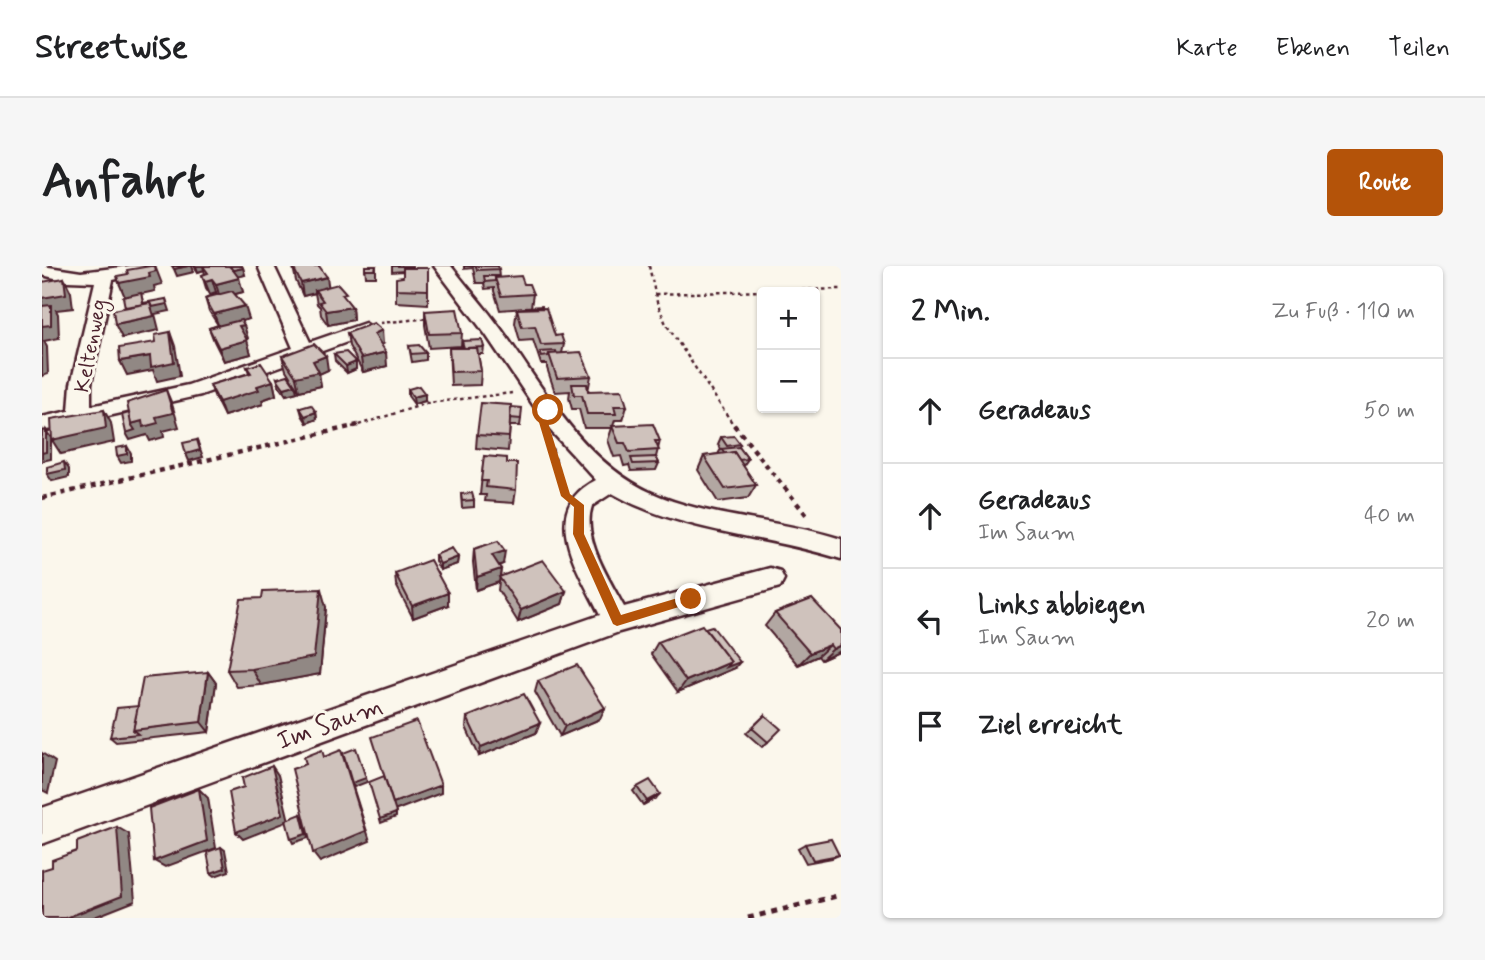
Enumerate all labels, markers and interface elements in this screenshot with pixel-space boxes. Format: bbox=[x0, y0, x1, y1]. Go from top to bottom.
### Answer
text: Streetwise bbox=[35, 26, 188, 70]
text: Karte bbox=[1176, 33, 1238, 64]
text: Ebenen bbox=[1276, 33, 1350, 64]
text: Teilen bbox=[1388, 33, 1450, 64]
button: Route bbox=[1327, 149, 1443, 216]
text: Anfahrt bbox=[42, 150, 205, 215]
map controls bbox=[757, 287, 820, 413]
button: + bbox=[757, 287, 820, 350]
text: 2 Min. bbox=[911, 292, 990, 331]
street label: Keltenweg bbox=[68, 297, 115, 395]
text: Zu Fuß · 110 m bbox=[1271, 297, 1415, 327]
button: − bbox=[757, 350, 820, 413]
icon: ahead bbox=[911, 392, 949, 430]
route start bbox=[532, 394, 563, 425]
text: Geradeaus bbox=[978, 394, 1091, 428]
text: 50 m bbox=[1364, 396, 1415, 426]
text: Geradeaus bbox=[978, 484, 1091, 518]
icon: ahead bbox=[911, 497, 949, 535]
text: 40 m bbox=[1364, 501, 1415, 531]
text: Im Saum bbox=[978, 518, 1075, 548]
route end bbox=[675, 583, 706, 614]
text: Links abbiegen bbox=[978, 589, 1146, 623]
icon: left bbox=[911, 602, 949, 640]
text: 20 m bbox=[1366, 606, 1415, 636]
text: Im Saum bbox=[978, 623, 1075, 653]
street label: Im Saum bbox=[272, 689, 388, 759]
icon: arrive bbox=[911, 707, 949, 745]
text: Ziel erreicht bbox=[978, 709, 1122, 743]

